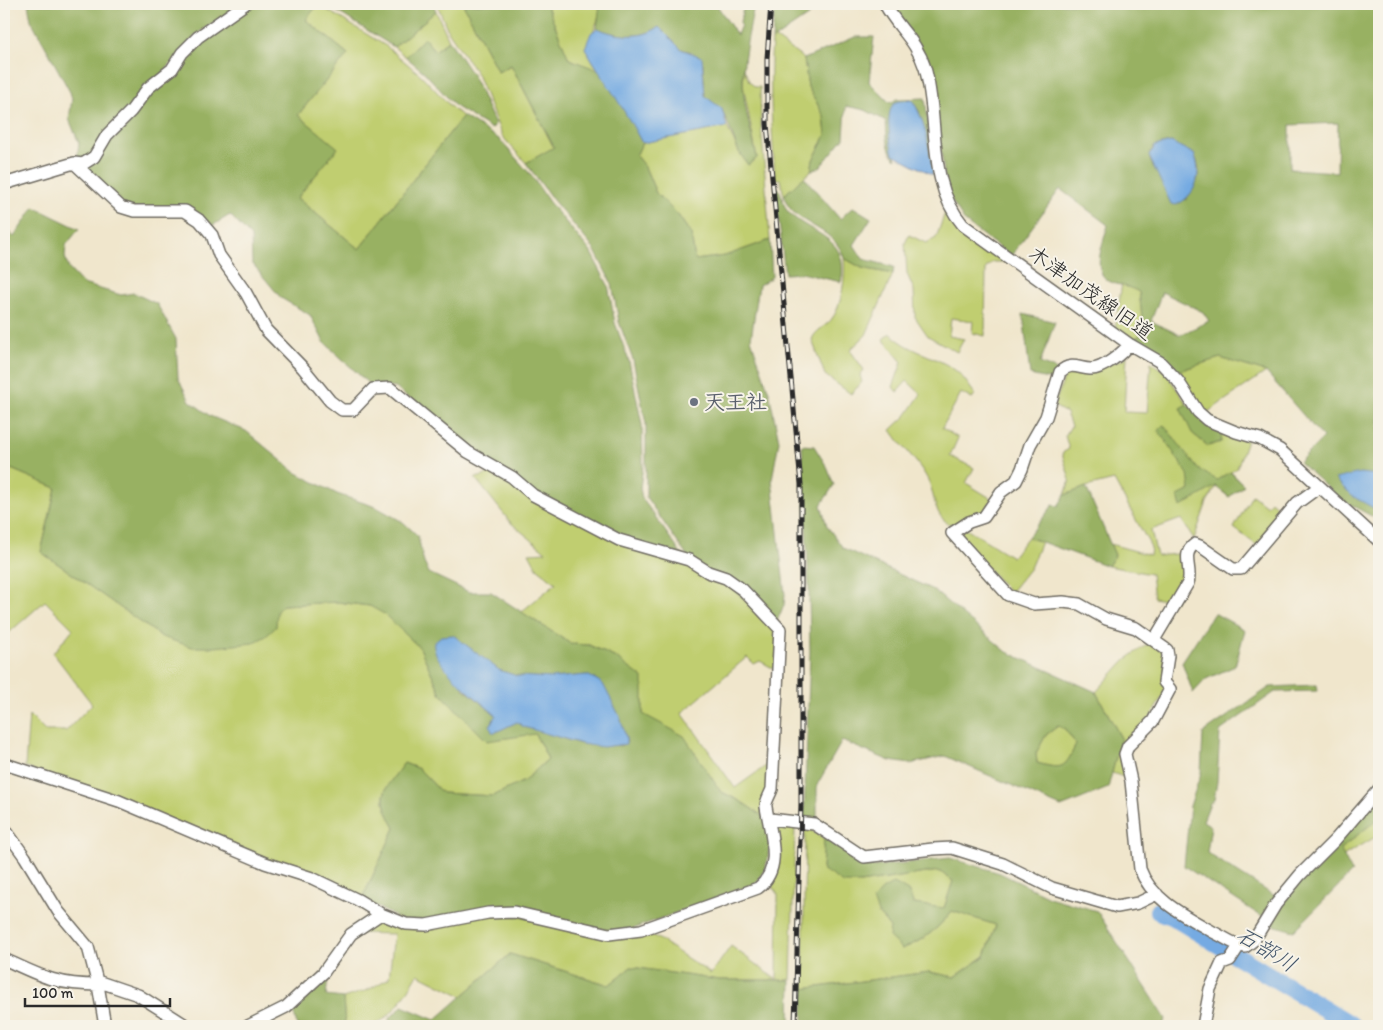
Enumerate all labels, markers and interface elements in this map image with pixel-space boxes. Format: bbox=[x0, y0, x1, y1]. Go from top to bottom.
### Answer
street label: 木津加茂線旧道 bbox=[1024, 240, 1159, 345]
place label: 天王社 bbox=[704, 389, 767, 414]
marker: 天王社 bbox=[688, 396, 700, 408]
water label: 石部川 bbox=[1231, 921, 1302, 978]
scale bar bbox=[25, 975, 170, 1007]
text: 100 m bbox=[32, 984, 74, 1002]

